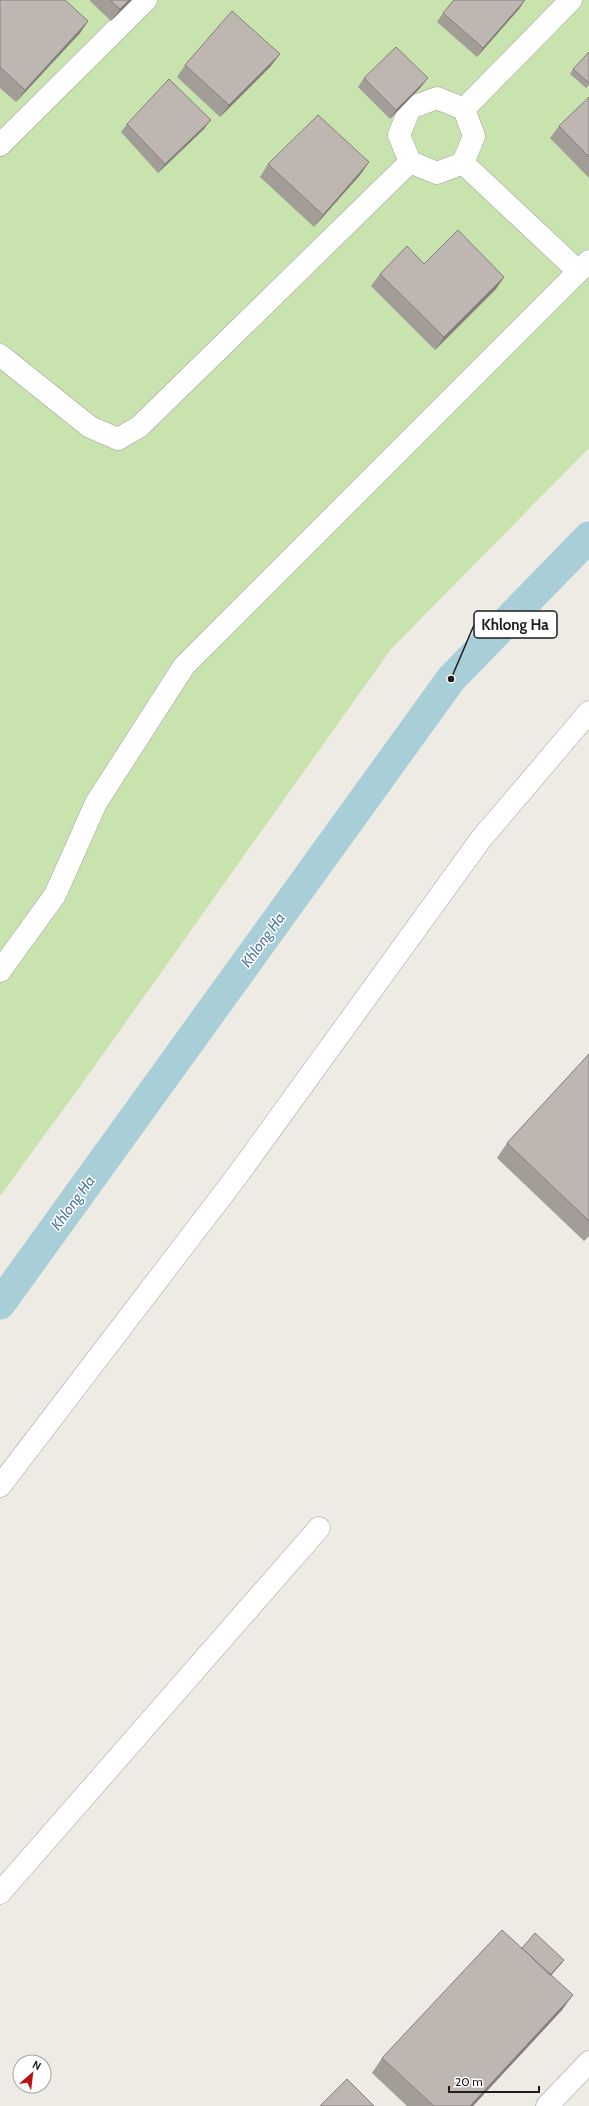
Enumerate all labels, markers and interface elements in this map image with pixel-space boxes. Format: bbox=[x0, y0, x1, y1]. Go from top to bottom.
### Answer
callout: Khlong Ha bbox=[474, 611, 557, 638]
text: Khlong Ha bbox=[481, 616, 549, 634]
water label: Khlong Ha bbox=[237, 909, 289, 971]
water label: Khlong Ha bbox=[47, 1172, 99, 1234]
north arrow bbox=[12, 2054, 52, 2094]
text: N bbox=[30, 2057, 43, 2073]
scale bar bbox=[449, 2068, 539, 2094]
text: 20 m bbox=[455, 2074, 483, 2089]

